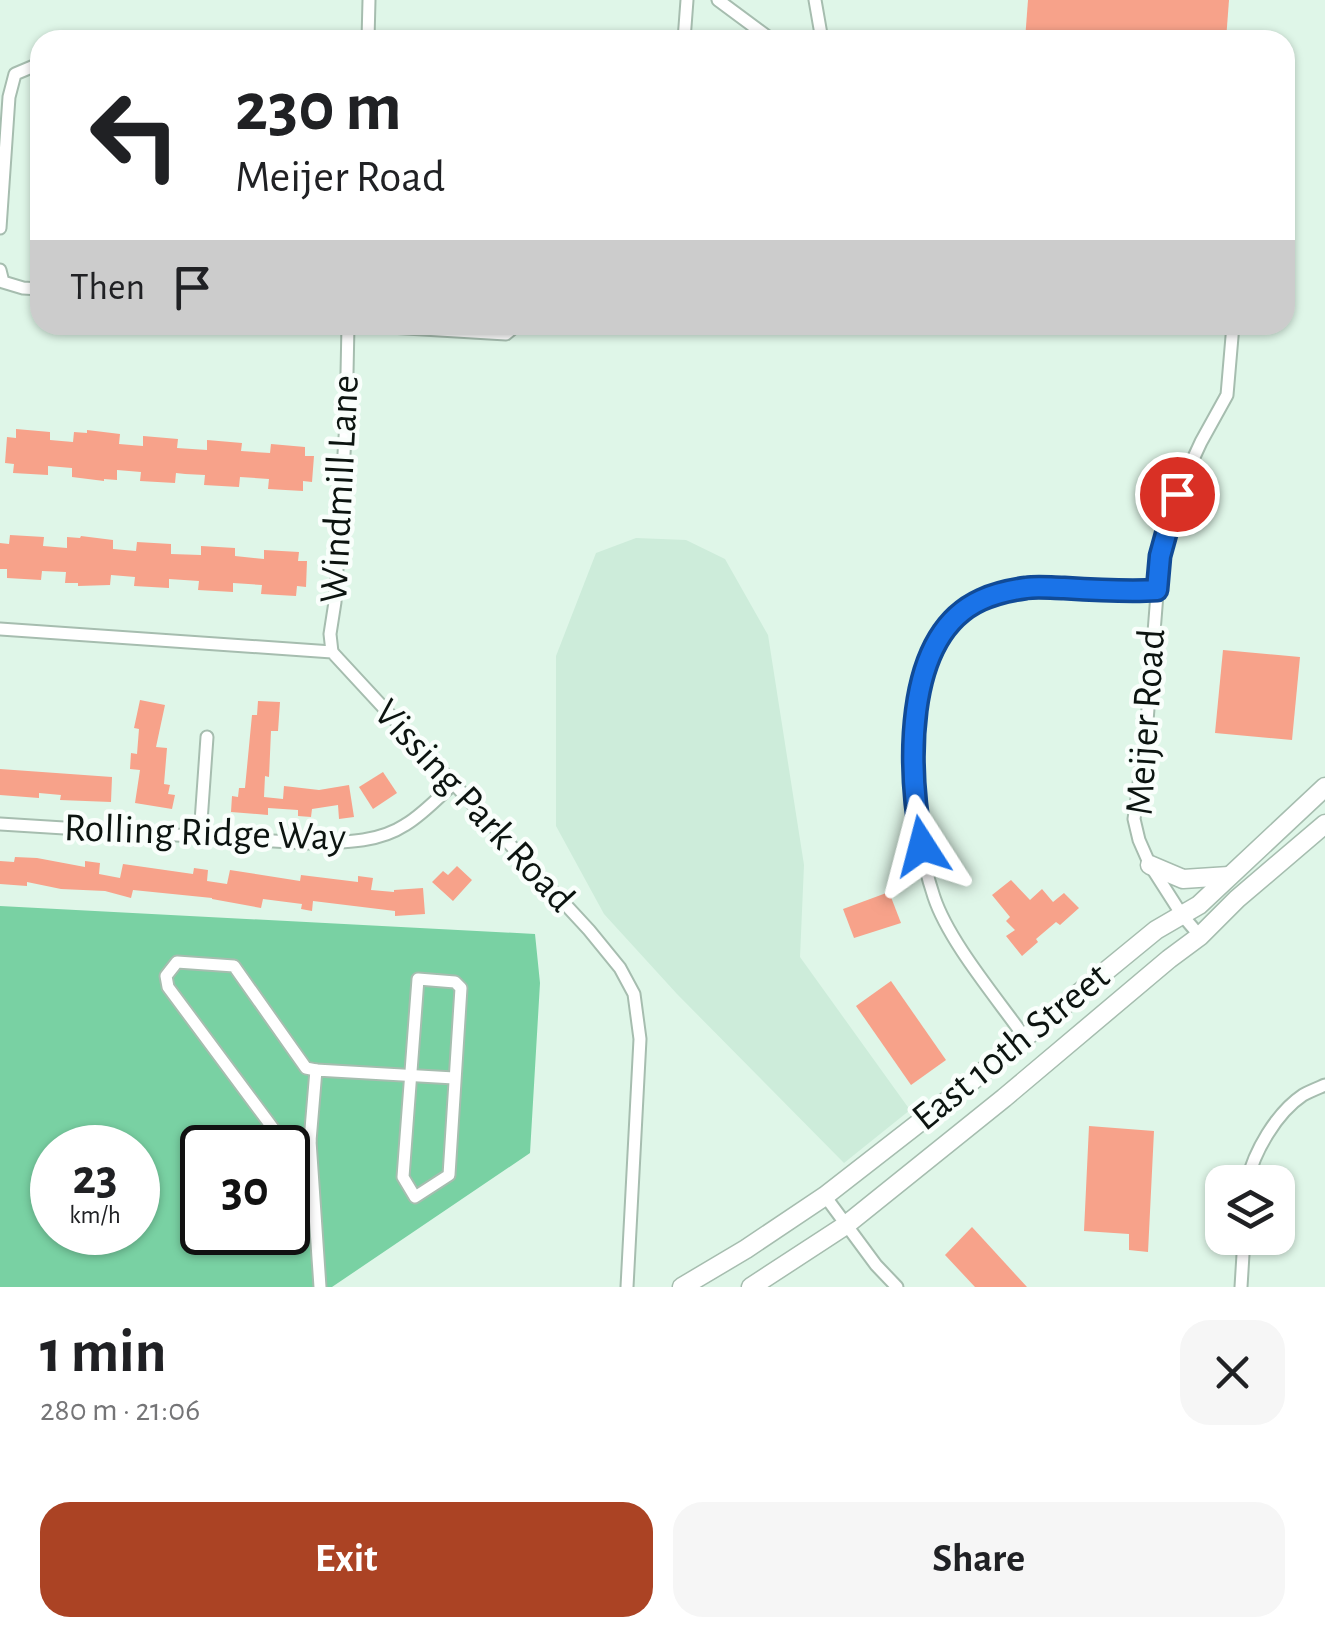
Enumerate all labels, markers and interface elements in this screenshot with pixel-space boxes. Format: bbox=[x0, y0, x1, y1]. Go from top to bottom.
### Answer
icon: left bbox=[70, 70, 200, 200]
text: 230 m bbox=[235, 73, 402, 143]
text: Meijer Road bbox=[235, 155, 445, 200]
icon: arrive bbox=[165, 260, 220, 315]
text: Then bbox=[70, 269, 145, 307]
street label: Windmill Lane bbox=[314, 374, 366, 604]
pin bbox=[1135, 452, 1220, 537]
icon: arrive bbox=[1150, 467, 1205, 522]
street label: Meijer Road bbox=[1120, 627, 1172, 817]
street label: Vissing Park Road bbox=[366, 692, 582, 920]
position arrow bbox=[870, 794, 974, 898]
street label: Rolling Ridge Way bbox=[63, 808, 347, 858]
street label: East 10th Street bbox=[905, 956, 1117, 1138]
speed limit sign: 30 bbox=[180, 1125, 310, 1255]
text: 23 bbox=[72, 1153, 118, 1203]
map controls bbox=[1205, 1165, 1295, 1255]
button: layers bbox=[1205, 1165, 1295, 1255]
text: km/h bbox=[69, 1203, 121, 1228]
button: close bbox=[1180, 1320, 1285, 1425]
text: 1 min bbox=[40, 1323, 166, 1383]
text: 280 m · 21:06 bbox=[40, 1394, 200, 1426]
button: Exit bbox=[40, 1502, 653, 1617]
button: Share bbox=[673, 1502, 1285, 1617]

